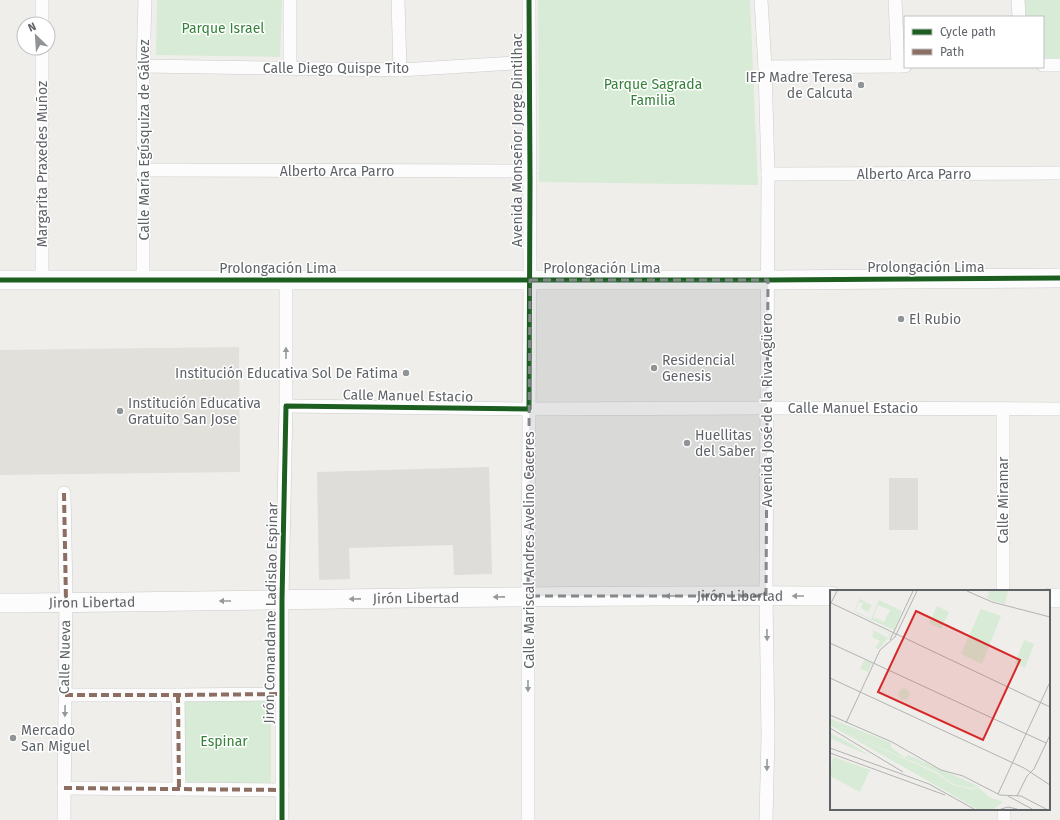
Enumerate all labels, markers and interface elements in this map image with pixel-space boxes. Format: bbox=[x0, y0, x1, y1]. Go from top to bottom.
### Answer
north arrow bbox=[16, 16, 56, 56]
legend bbox=[904, 16, 1044, 68]
text: N bbox=[26, 20, 38, 35]
park label: Parque Israel bbox=[182, 20, 264, 37]
text: Cycle path bbox=[940, 25, 996, 39]
street label: Avenida Monseñor Jorge Dintilhac bbox=[509, 33, 526, 247]
street label: Calle María Egúsquiza de Gálvez bbox=[136, 39, 153, 241]
text: Path bbox=[940, 45, 964, 59]
street label: Calle Diego Quispe Tito bbox=[263, 60, 409, 77]
place label: IEP Madre Teresa de Calcuta bbox=[746, 69, 853, 102]
park label: Parque Sagrada Familia bbox=[604, 76, 702, 109]
marker: IEP Madre Teresa de Calcuta bbox=[856, 80, 866, 90]
street label: Margarita Praxedes Muñoz bbox=[34, 81, 51, 247]
street label: Alberto Arca Parro bbox=[280, 163, 394, 180]
street label: Alberto Arca Parro bbox=[857, 166, 971, 183]
street label: Prolongación Lima bbox=[867, 259, 985, 276]
street label: Prolongación Lima bbox=[219, 260, 337, 277]
street label: Prolongación Lima bbox=[543, 260, 661, 277]
place label: El Rubio bbox=[909, 311, 961, 328]
street label: Avenida José de la Riva Agüero bbox=[759, 313, 776, 507]
marker: El Rubio bbox=[896, 314, 906, 324]
one-way arrow bbox=[283, 346, 289, 359]
place label: Residencial Genesis bbox=[662, 352, 735, 385]
marker: Residencial Genesis bbox=[649, 363, 659, 373]
place label: Institución Educativa Sol De Fatima bbox=[175, 365, 398, 382]
marker: Institución Educativa Sol De Fatima bbox=[401, 368, 411, 378]
street label: Calle Manuel Estacio bbox=[343, 386, 473, 406]
place label: Institución Educativa Gratuito San Jose bbox=[128, 395, 261, 428]
street label: Calle Manuel Estacio bbox=[788, 400, 918, 417]
marker: Institución Educativa Gratuito San Jose bbox=[115, 406, 125, 416]
place label: Huellitas del Saber bbox=[695, 427, 756, 460]
street label: Calle Mariscal Andres Avelino Caceres bbox=[521, 431, 538, 669]
marker: Huellitas del Saber bbox=[682, 438, 692, 448]
street label: Calle Miramar bbox=[995, 456, 1012, 544]
street label: Jirón Comandante Ladislao Espinar bbox=[261, 502, 281, 724]
street label: Jirón Libertad bbox=[697, 587, 783, 604]
street label: Jirón Libertad bbox=[373, 589, 459, 607]
inset map bbox=[830, 590, 1050, 810]
street label: Jirón Libertad bbox=[49, 593, 135, 611]
one-way arrow bbox=[664, 593, 677, 599]
one-way arrow bbox=[791, 593, 804, 599]
one-way arrow bbox=[492, 594, 505, 600]
one-way arrow bbox=[348, 596, 361, 602]
one-way arrow bbox=[218, 598, 231, 604]
street label: Calle Nueva bbox=[56, 620, 74, 694]
one-way arrow bbox=[763, 629, 770, 641]
one-way arrow bbox=[525, 680, 531, 693]
one-way arrow bbox=[62, 705, 68, 718]
place label: Mercado San Miguel bbox=[21, 722, 90, 755]
marker: Mercado San Miguel bbox=[8, 733, 18, 743]
park label: Espinar bbox=[200, 733, 248, 750]
one-way arrow bbox=[764, 759, 771, 771]

